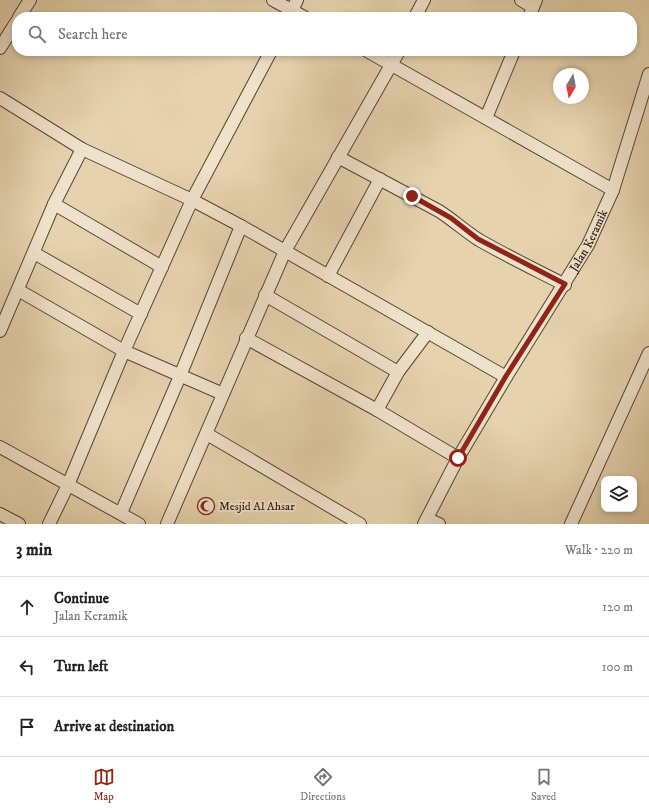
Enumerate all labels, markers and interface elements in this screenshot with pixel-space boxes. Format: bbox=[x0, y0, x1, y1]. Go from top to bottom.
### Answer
search box bbox=[12, 12, 637, 56]
icon: search bbox=[26, 23, 48, 45]
text: Search here bbox=[58, 25, 127, 44]
north arrow bbox=[553, 68, 589, 104]
route end bbox=[403, 187, 421, 205]
street label: Jalan Keramik bbox=[566, 207, 611, 275]
route start bbox=[449, 449, 467, 467]
map controls bbox=[601, 476, 637, 512]
button: layers bbox=[601, 476, 637, 512]
mosque icon: Mesjid Al Ahsar bbox=[196, 496, 216, 516]
place label: Mesjid Al Ahsar bbox=[219, 499, 295, 514]
text: 3 min bbox=[16, 539, 52, 561]
text: Walk · 220 m bbox=[565, 542, 633, 558]
text: Continue bbox=[54, 589, 109, 608]
icon: ahead bbox=[16, 596, 38, 618]
text: 120 m bbox=[602, 599, 633, 615]
text: Jalan Keramik bbox=[54, 608, 128, 624]
icon: left bbox=[16, 656, 38, 678]
text: Turn left bbox=[54, 657, 108, 676]
text: 100 m bbox=[602, 659, 633, 675]
icon: arrive bbox=[16, 716, 38, 738]
text: Arrive at destination bbox=[54, 717, 174, 736]
tab: Map bbox=[93, 766, 115, 804]
tab: Directions bbox=[300, 766, 346, 804]
tab: Saved bbox=[531, 766, 556, 804]

